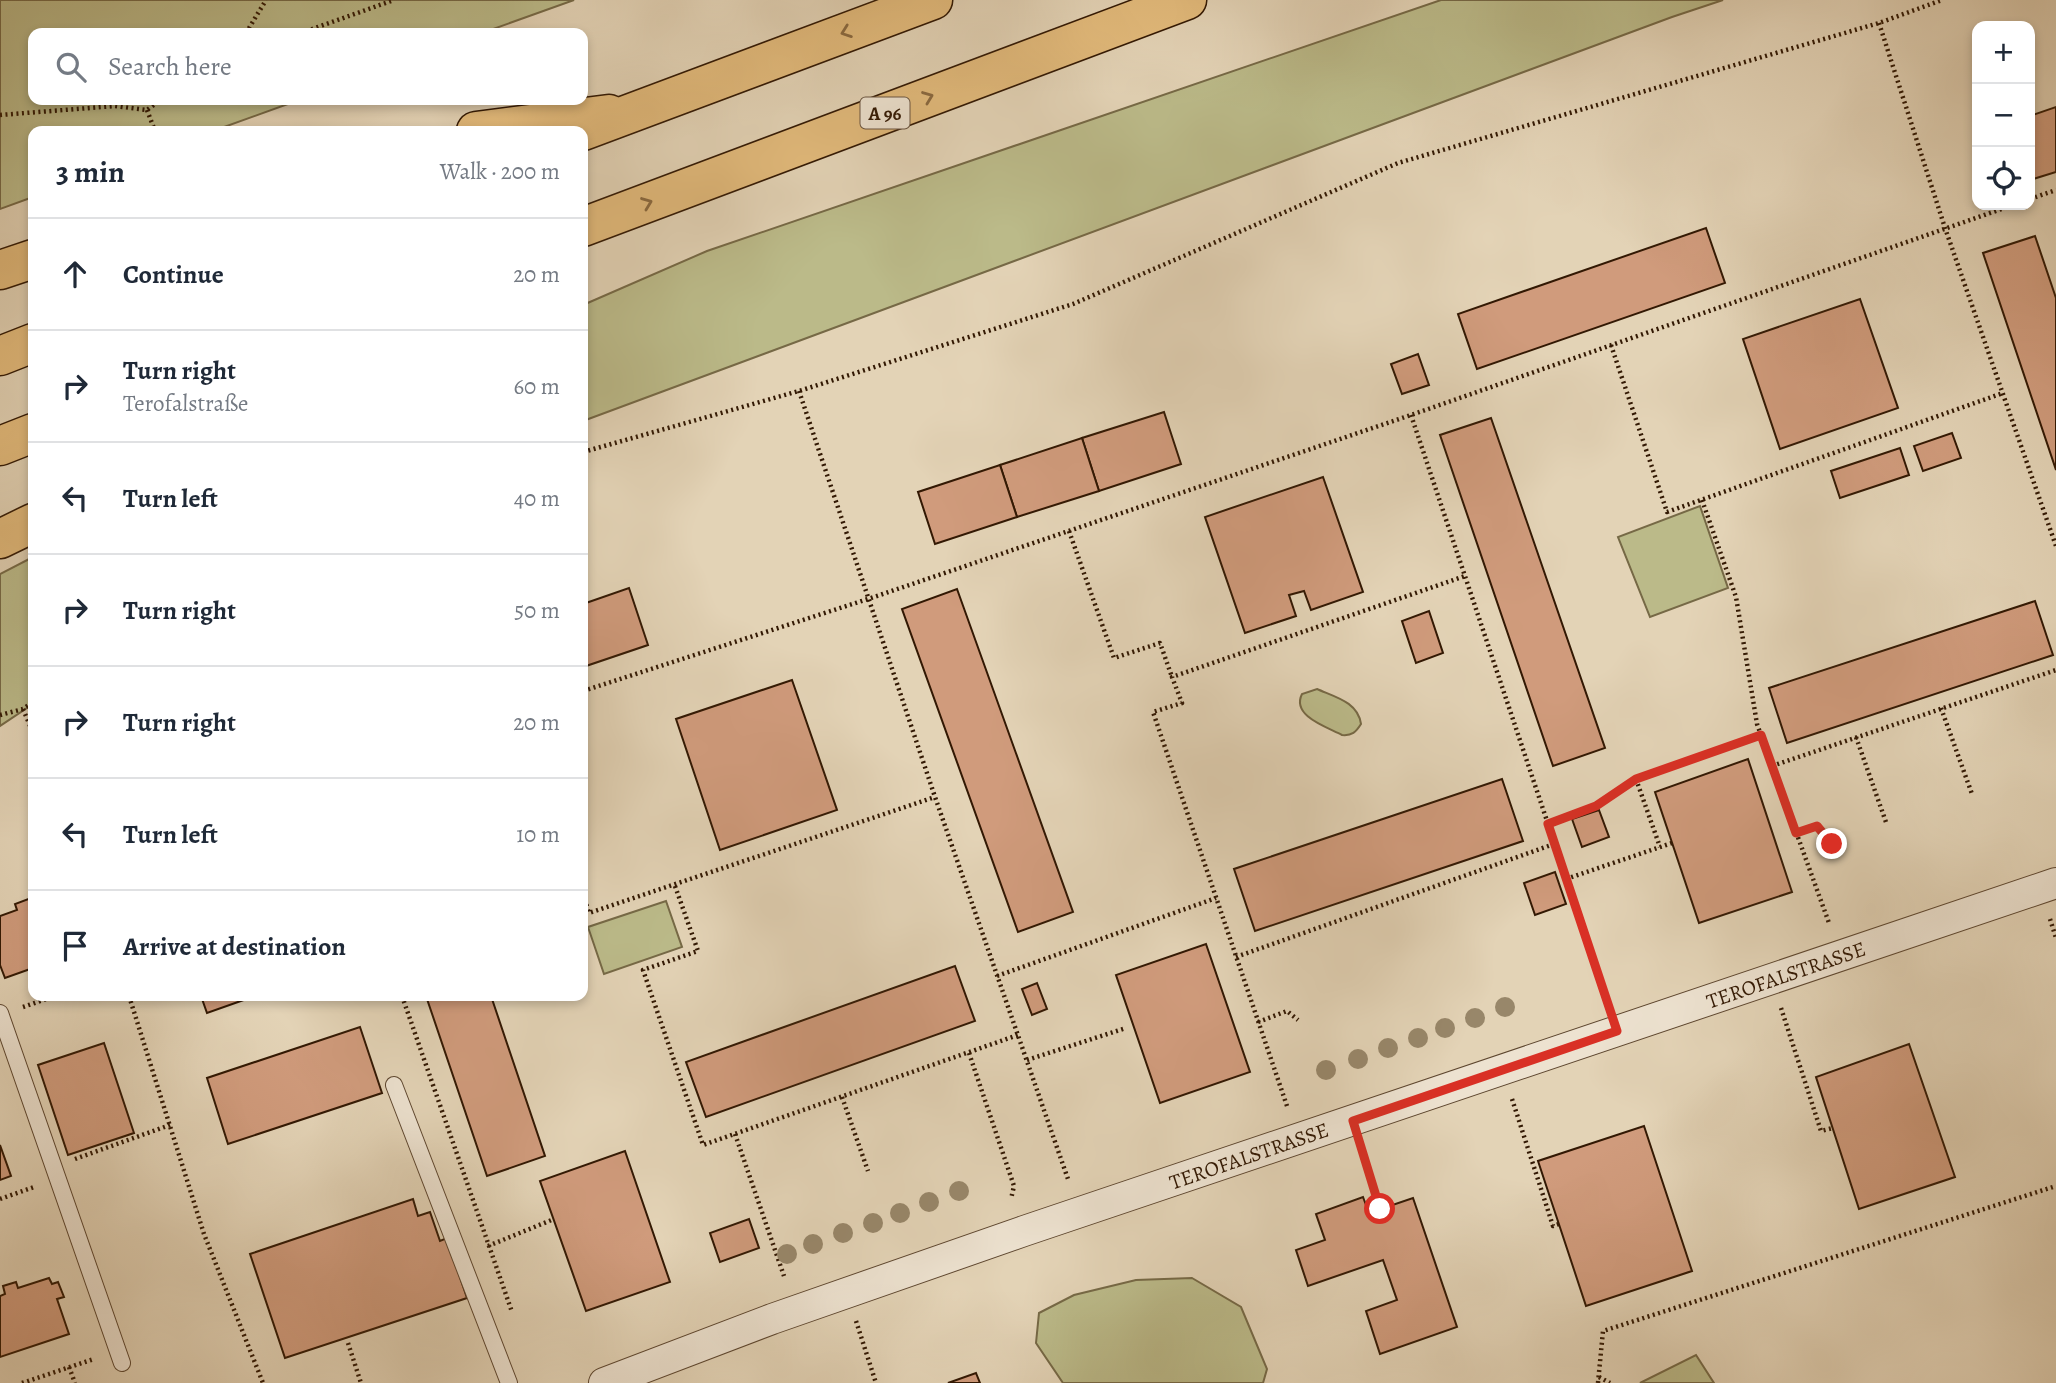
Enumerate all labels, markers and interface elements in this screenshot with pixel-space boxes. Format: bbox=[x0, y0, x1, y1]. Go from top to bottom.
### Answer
map controls bbox=[1972, 21, 2035, 210]
button: + bbox=[1972, 21, 2035, 84]
one-way arrow bbox=[841, 24, 853, 38]
search box bbox=[28, 28, 588, 105]
icon: search bbox=[52, 48, 90, 86]
text: Search here bbox=[108, 49, 232, 84]
button: − bbox=[1972, 84, 2035, 147]
one-way arrow bbox=[922, 91, 934, 105]
road number: A 96 bbox=[860, 97, 910, 128]
button: locate bbox=[1972, 147, 2035, 210]
text: 3 min bbox=[56, 152, 125, 192]
text: Walk · 200 m bbox=[440, 156, 560, 187]
one-way arrow bbox=[640, 197, 652, 211]
icon: ahead bbox=[56, 255, 94, 293]
text: Continue bbox=[123, 257, 224, 292]
text: 20 m bbox=[513, 259, 560, 290]
text: Turn right bbox=[123, 353, 236, 388]
icon: right bbox=[56, 367, 94, 405]
text: 60 m bbox=[513, 371, 560, 402]
text: Terofalstraße bbox=[123, 388, 248, 419]
icon: left bbox=[56, 479, 94, 517]
text: Turn left bbox=[123, 481, 218, 516]
text: 40 m bbox=[514, 483, 560, 514]
icon: right bbox=[56, 591, 94, 629]
text: Turn right bbox=[123, 593, 236, 628]
text: 50 m bbox=[514, 595, 560, 626]
icon: right bbox=[56, 703, 94, 741]
text: Turn right bbox=[123, 705, 236, 740]
text: 20 m bbox=[513, 707, 560, 738]
icon: left bbox=[56, 815, 94, 853]
text: Turn left bbox=[123, 817, 218, 852]
text: 10 m bbox=[516, 819, 560, 850]
route end bbox=[1816, 828, 1847, 859]
icon: arrive bbox=[56, 927, 94, 965]
text: Arrive at destination bbox=[123, 929, 346, 964]
street label: TEROFALSTRASSE bbox=[1703, 935, 1869, 1015]
street label: TEROFALSTRASSE bbox=[1166, 1116, 1332, 1196]
route start bbox=[1364, 1193, 1395, 1224]

